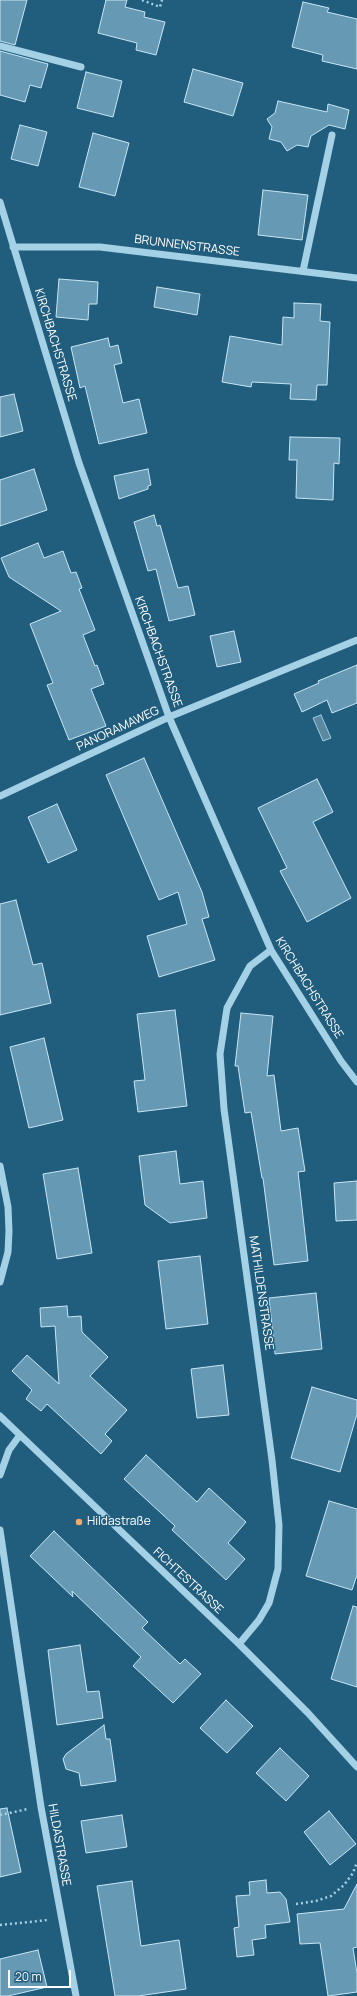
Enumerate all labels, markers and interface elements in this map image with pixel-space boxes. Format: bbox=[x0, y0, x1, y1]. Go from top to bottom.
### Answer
street label: BRUNNENSTRASSE bbox=[133, 232, 241, 260]
street label: KIRCHBACHSTRASSE bbox=[31, 287, 79, 403]
street label: KIRCHBACHSTRASSE bbox=[131, 595, 185, 709]
street label: PANORAMAWEG bbox=[74, 704, 162, 754]
street label: KIRCHBACHSTRASSE bbox=[272, 935, 346, 1041]
street label: MATHILDENSTRASSE bbox=[246, 1235, 276, 1351]
place label: Hildastraße bbox=[87, 1515, 151, 1529]
marker: Hildastraße bbox=[74, 1517, 84, 1527]
street label: FICHTESTRASSE bbox=[150, 1545, 226, 1617]
street label: HILDASTRASSE bbox=[45, 1803, 73, 1887]
scale bar bbox=[10, 1962, 73, 1988]
text: 20 m bbox=[15, 1968, 42, 1985]

